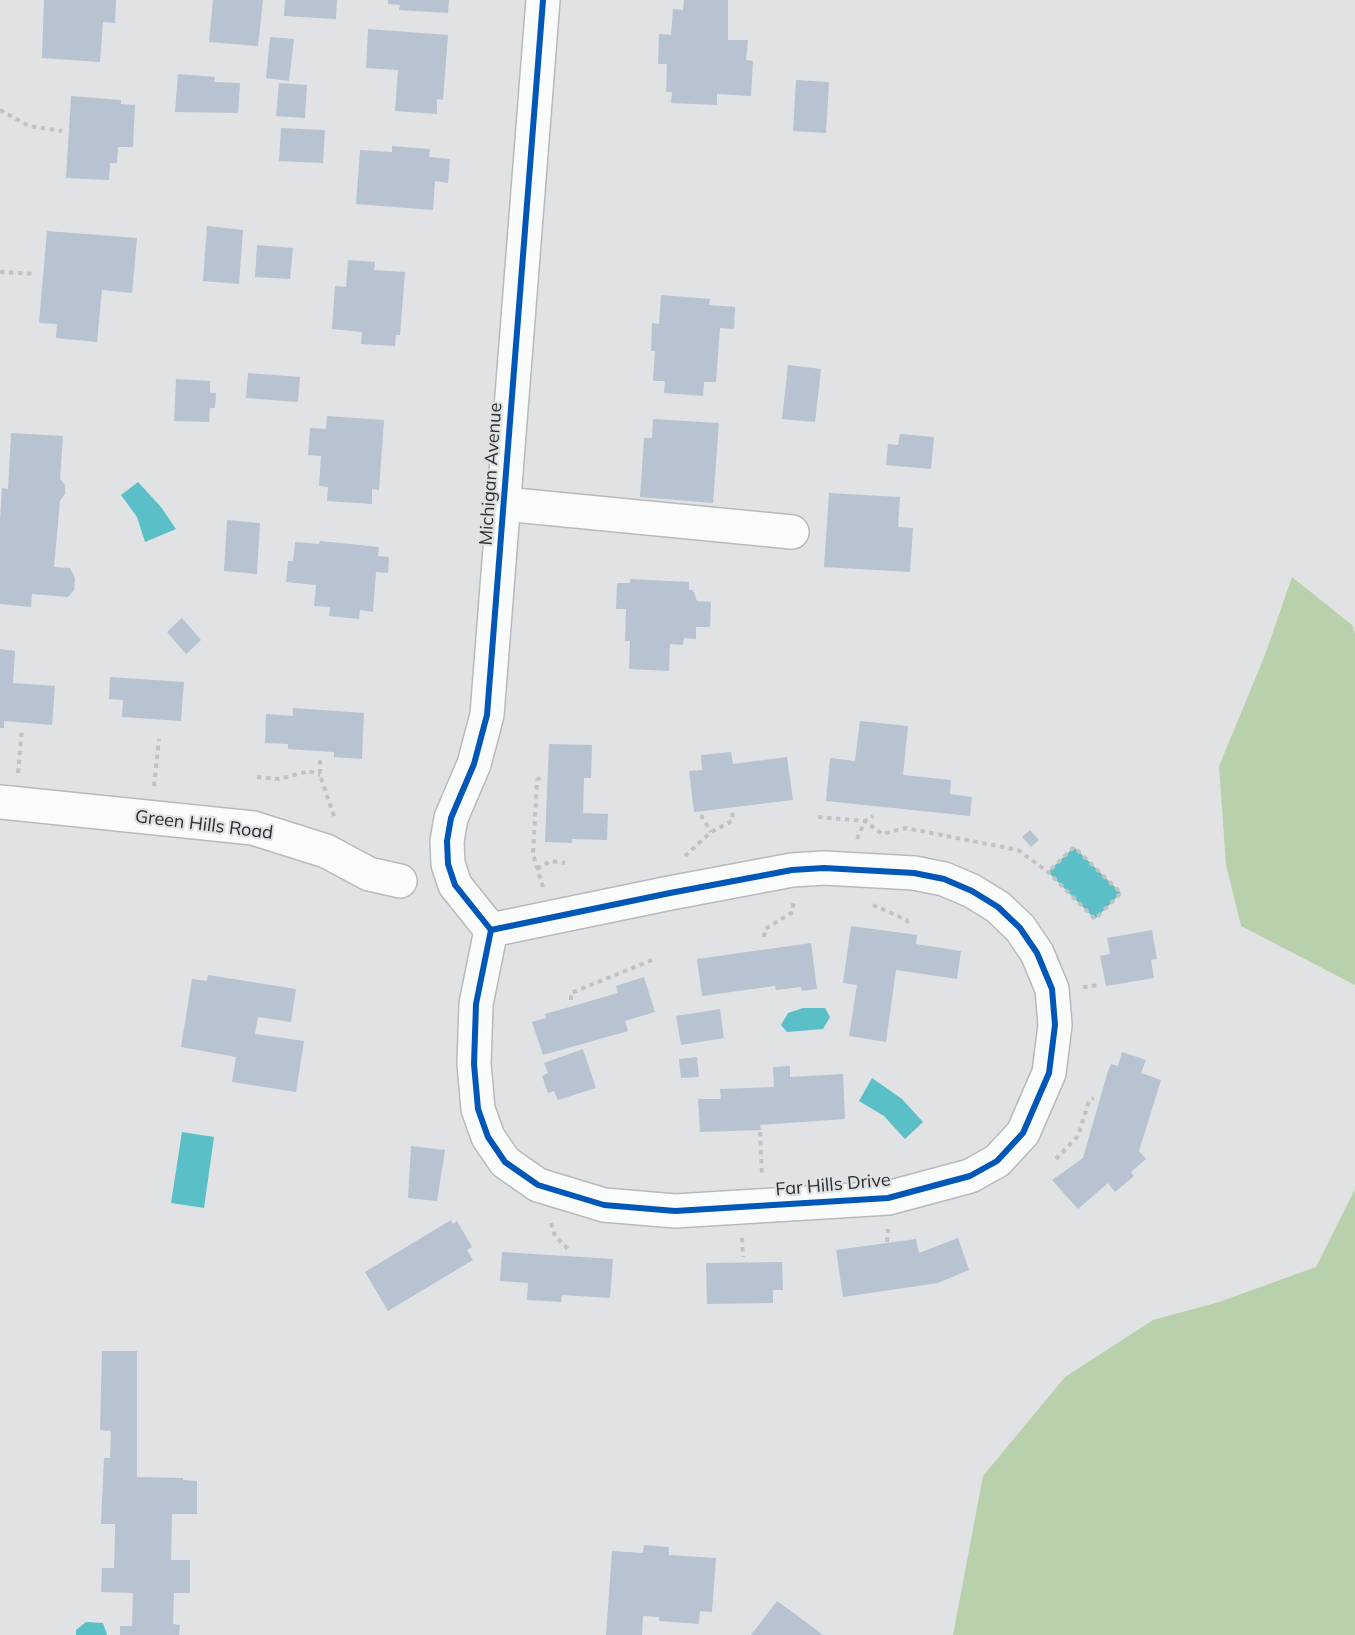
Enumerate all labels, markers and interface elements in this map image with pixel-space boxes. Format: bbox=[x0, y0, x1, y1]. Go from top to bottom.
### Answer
street label: Michigan Avenue bbox=[475, 402, 507, 546]
street label: Green Hills Road bbox=[134, 806, 274, 844]
street label: Far Hills Drive bbox=[775, 1169, 891, 1201]

